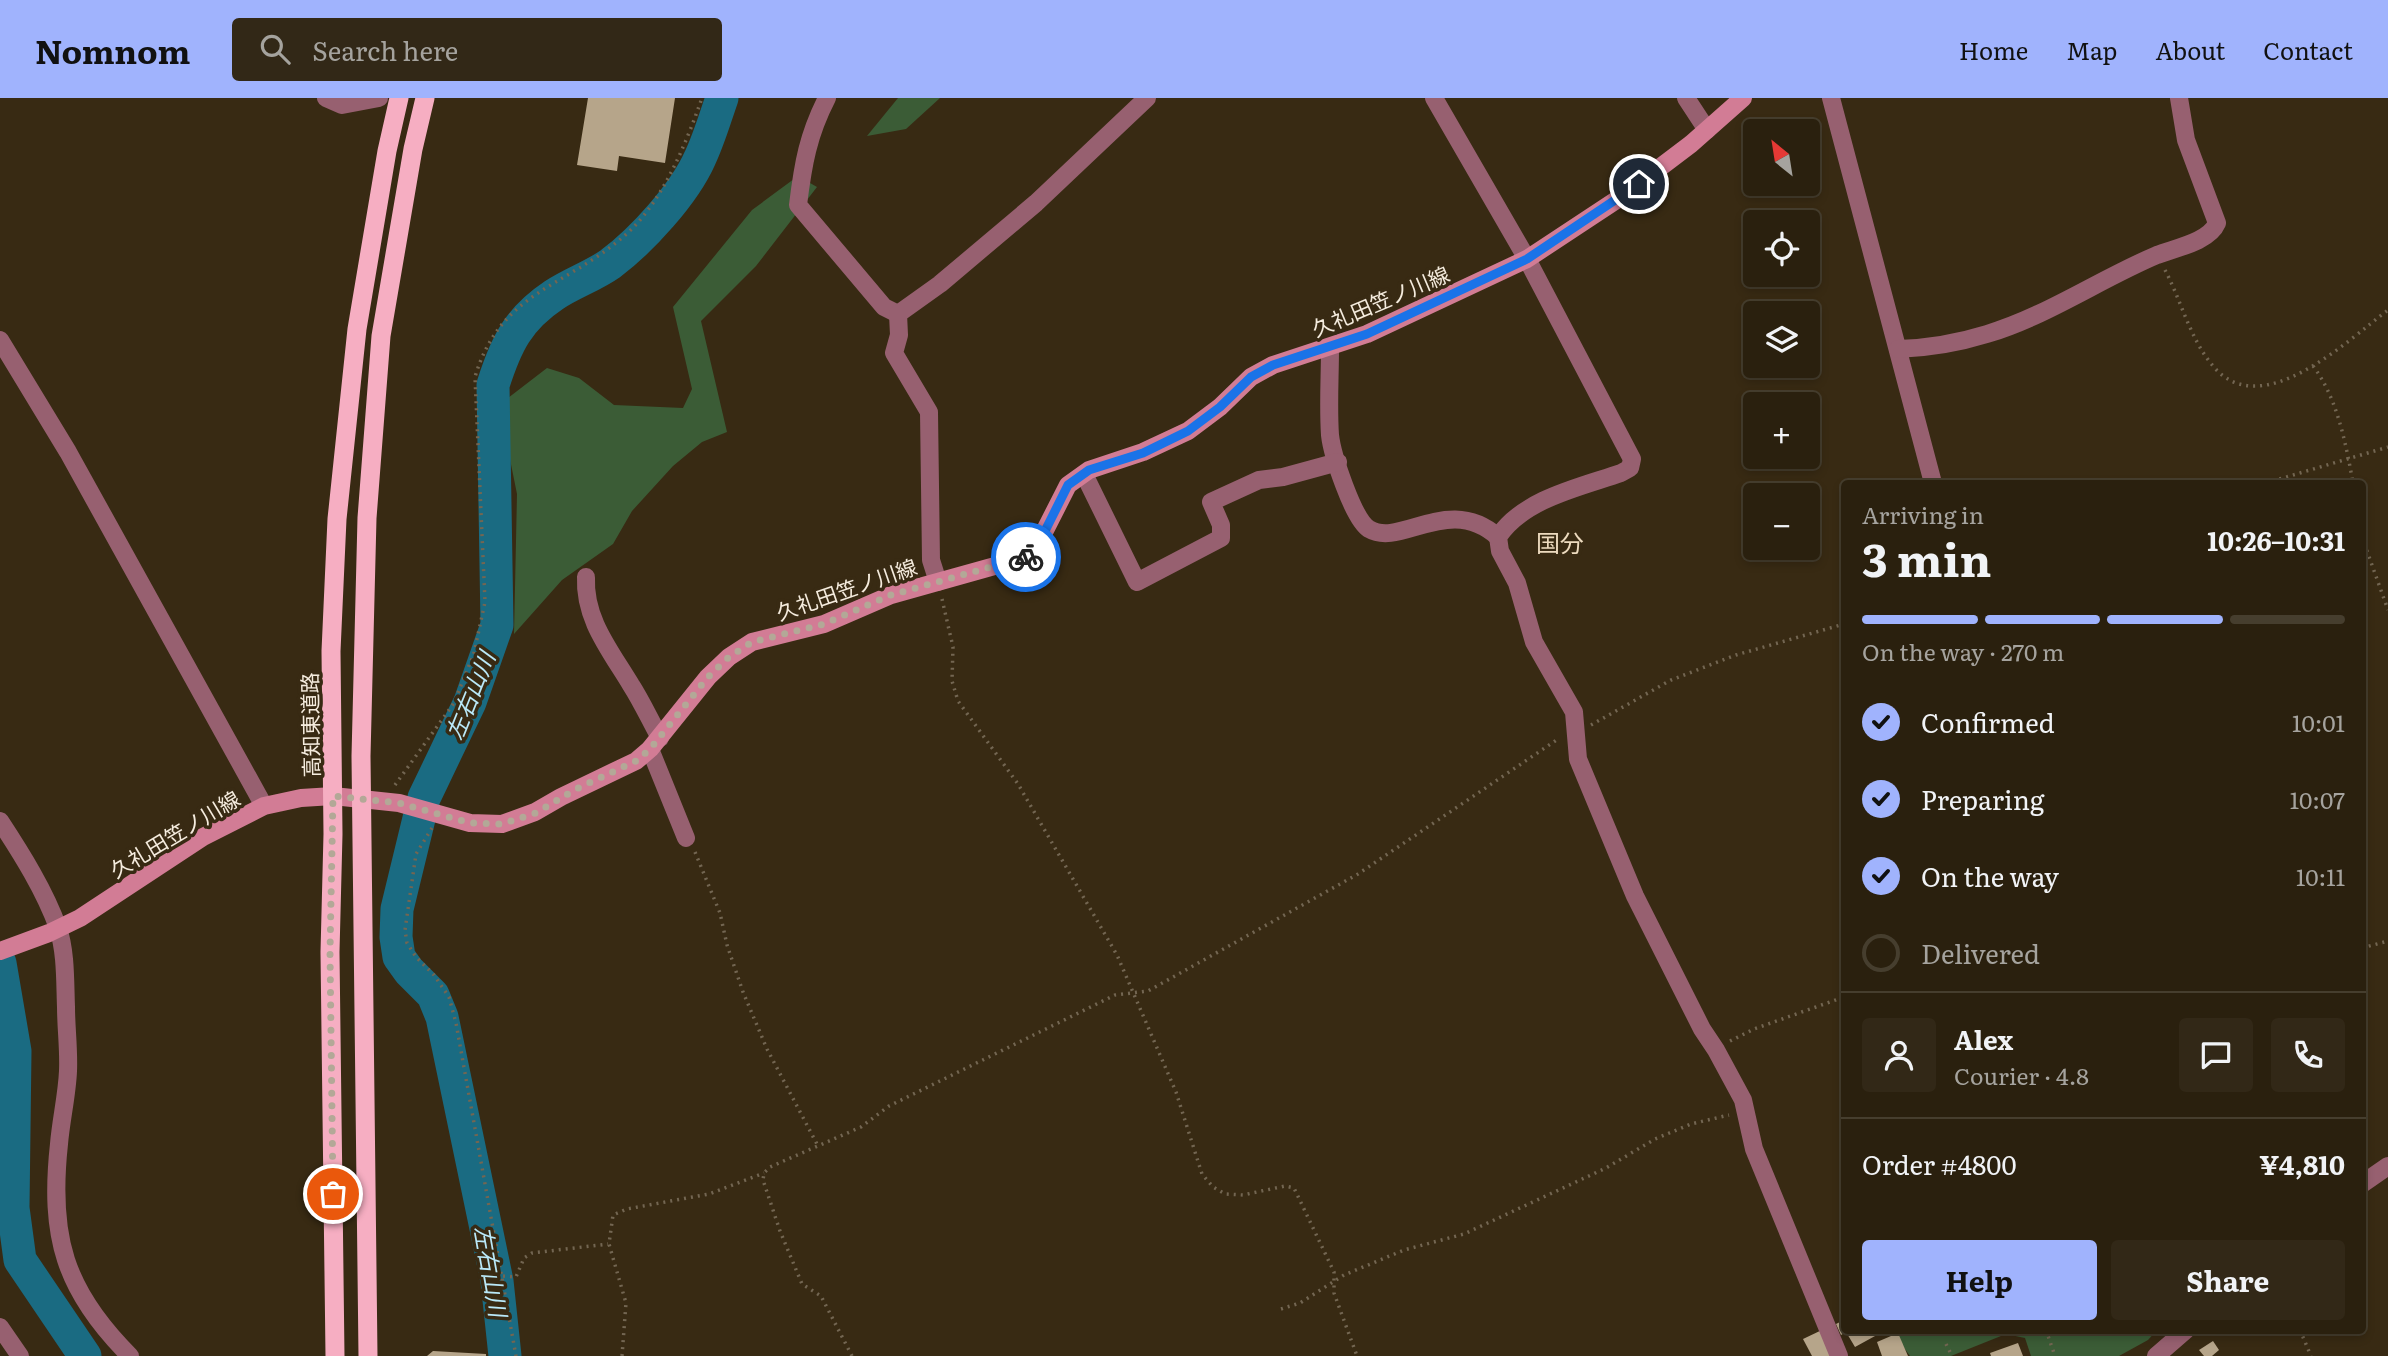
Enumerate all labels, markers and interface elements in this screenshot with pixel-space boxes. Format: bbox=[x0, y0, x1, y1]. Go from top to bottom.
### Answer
search box bbox=[232, 18, 722, 81]
text: Nomnom bbox=[35, 25, 190, 74]
icon: search bbox=[256, 30, 294, 68]
text: Search here bbox=[312, 30, 458, 69]
text: Home bbox=[1959, 32, 2028, 67]
text: Map bbox=[2066, 32, 2117, 67]
text: About bbox=[2155, 32, 2225, 67]
text: Contact bbox=[2263, 32, 2353, 67]
north arrow bbox=[1743, 119, 1820, 196]
map controls bbox=[1743, 119, 1820, 560]
pin bbox=[1609, 154, 1669, 214]
icon: home bbox=[1620, 165, 1658, 203]
button: locate bbox=[1743, 210, 1820, 287]
street label: 久礼田笠ノ川線 bbox=[1306, 257, 1454, 343]
button: layers bbox=[1743, 301, 1820, 378]
button: + bbox=[1743, 392, 1820, 469]
button: − bbox=[1743, 483, 1820, 560]
text: Arriving in bbox=[1862, 497, 1984, 531]
text: 10:26–10:31 bbox=[2207, 520, 2345, 559]
courier bbox=[991, 522, 1061, 592]
text: 3 min bbox=[1862, 523, 1992, 591]
district label: 国分 bbox=[1536, 524, 1584, 559]
icon: bike bbox=[1007, 538, 1045, 576]
street label: 久礼田笠ノ川線 bbox=[771, 549, 921, 627]
text: On the way · 270 m bbox=[1862, 634, 2064, 668]
water label: 左右山川 bbox=[436, 643, 503, 744]
street label: 高知東道路 bbox=[293, 672, 325, 778]
text: Confirmed bbox=[1921, 702, 2055, 741]
icon: check bbox=[1862, 703, 1900, 741]
text: 10:01 bbox=[2292, 705, 2345, 739]
text: Preparing bbox=[1921, 779, 2044, 818]
icon: check bbox=[1862, 780, 1900, 818]
street label: 久礼田笠ノ川線 bbox=[103, 782, 245, 884]
text: 10:07 bbox=[2290, 782, 2345, 816]
text: On the way bbox=[1921, 856, 2059, 895]
icon: check bbox=[1862, 857, 1900, 895]
text: 10:11 bbox=[2296, 859, 2345, 893]
text: Delivered bbox=[1921, 933, 2040, 972]
button: person bbox=[1862, 1018, 1936, 1092]
button: chat bbox=[2179, 1018, 2253, 1092]
button: phone bbox=[2271, 1018, 2345, 1092]
text: Alex bbox=[1954, 1019, 2013, 1058]
text: Courier · 4.8 bbox=[1954, 1058, 2089, 1092]
text: Order #4800 bbox=[1862, 1144, 2016, 1183]
text: ¥4,810 bbox=[2259, 1144, 2345, 1183]
pin bbox=[303, 1164, 363, 1224]
icon: bag bbox=[314, 1175, 352, 1213]
water label: 左右山川 bbox=[467, 1223, 517, 1322]
button: Help bbox=[1862, 1240, 2097, 1320]
button: Share bbox=[2111, 1240, 2345, 1320]

